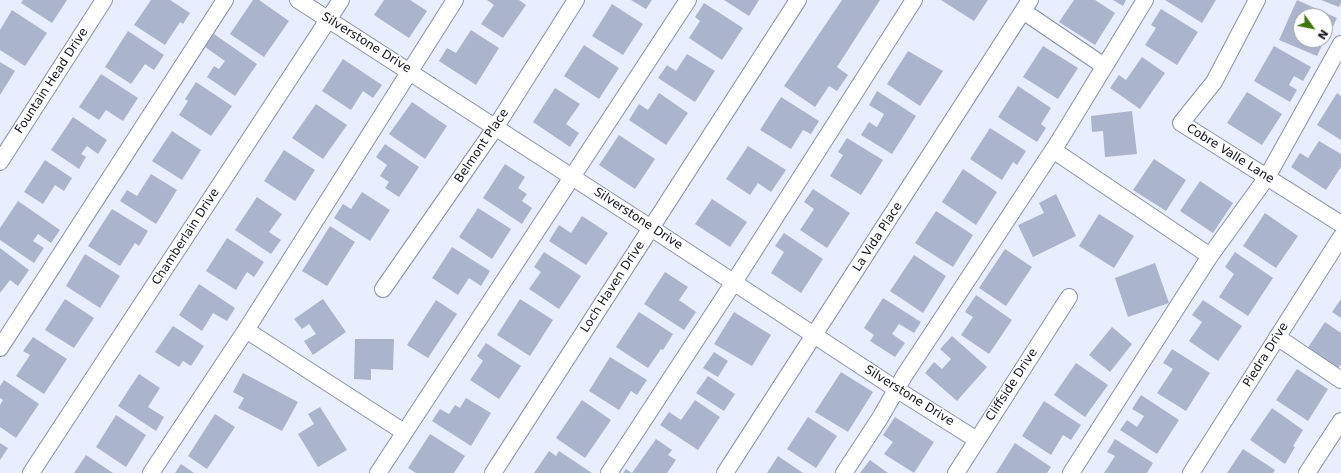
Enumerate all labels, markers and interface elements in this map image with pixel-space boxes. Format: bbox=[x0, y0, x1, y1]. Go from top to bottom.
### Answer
north arrow bbox=[1293, 8, 1333, 48]
street label: Silverstone Drive bbox=[319, 10, 413, 76]
street label: Fountain Head Drive bbox=[12, 25, 92, 137]
text: N bbox=[1315, 27, 1331, 42]
street label: Belmont Place bbox=[452, 106, 512, 186]
street label: Cobre Valle Lane bbox=[1183, 121, 1277, 187]
street label: Silverstone Drive bbox=[591, 185, 685, 253]
street label: Chamberlain Drive bbox=[149, 186, 223, 288]
street label: La Vida Place bbox=[850, 200, 906, 274]
street label: Loch Haven Drive bbox=[578, 239, 648, 335]
street label: Piedra Drive bbox=[1240, 320, 1292, 390]
street label: Cliffside Drive bbox=[983, 346, 1041, 424]
street label: Silverstone Drive bbox=[862, 363, 956, 429]

